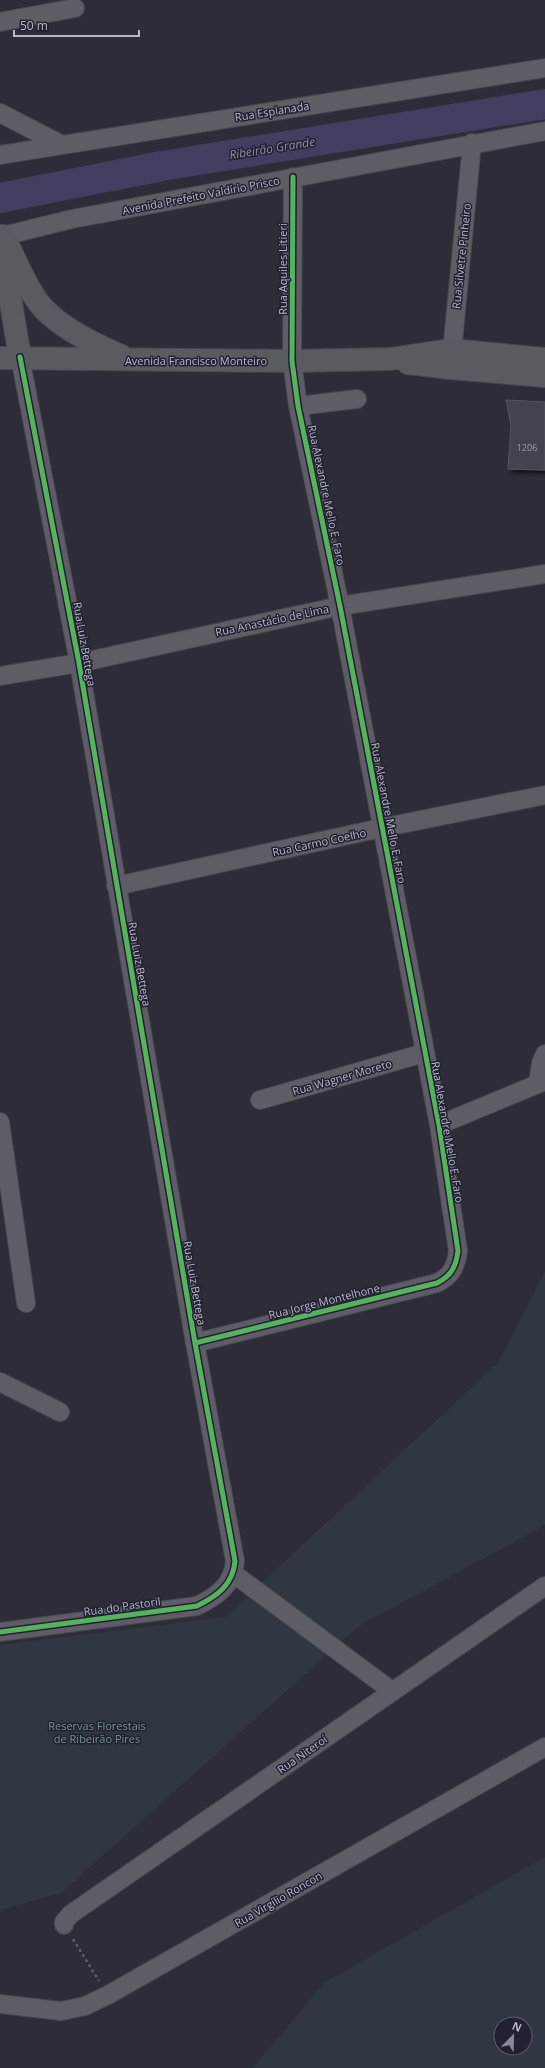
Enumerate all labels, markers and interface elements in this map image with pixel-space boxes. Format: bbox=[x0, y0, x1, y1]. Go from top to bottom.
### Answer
scale bar bbox=[14, 12, 139, 38]
text: 50 m bbox=[20, 17, 48, 34]
street label: Rua Esplanada bbox=[234, 98, 310, 124]
water label: Ribeirão Grande bbox=[228, 133, 316, 163]
street label: Avenida Prefeito Valdírio Prisco bbox=[121, 172, 281, 218]
street label: Rua Silvetre Pinheiro bbox=[448, 202, 474, 310]
street label: Rua Aquiles Litieri bbox=[275, 223, 290, 315]
street label: Avenida Francisco Monteiro bbox=[125, 353, 267, 368]
street label: Rua Alexandre Mello E. Faro bbox=[305, 423, 349, 567]
house number: 1206 bbox=[517, 441, 537, 454]
street label: Rua Luiz Bettega bbox=[70, 601, 100, 687]
street label: Rua Anastácio de Lima bbox=[214, 601, 330, 639]
street label: Rua Alexandre Mello E. Faro bbox=[368, 741, 410, 885]
street label: Rua Carmo Coelho bbox=[271, 825, 368, 859]
street label: Rua Luiz Bettega bbox=[125, 921, 155, 1007]
street label: Rua Wagner Moreto bbox=[291, 1056, 394, 1098]
street label: Rua Alexandre Mello E. Faro bbox=[428, 1060, 468, 1204]
street label: Rua Luiz Bettega bbox=[180, 1240, 210, 1326]
street label: Rua Jorge Montelhone bbox=[267, 1280, 381, 1322]
street label: Rua do Pastoril bbox=[83, 1593, 161, 1619]
park label: Reservas Florestais de Ribeirão Pires bbox=[48, 1718, 146, 1746]
street label: Rua Niteroí bbox=[274, 1731, 330, 1777]
street label: Rua Virgílio Roncon bbox=[231, 1868, 325, 1930]
north arrow bbox=[493, 2016, 533, 2056]
text: N bbox=[510, 2018, 524, 2035]

